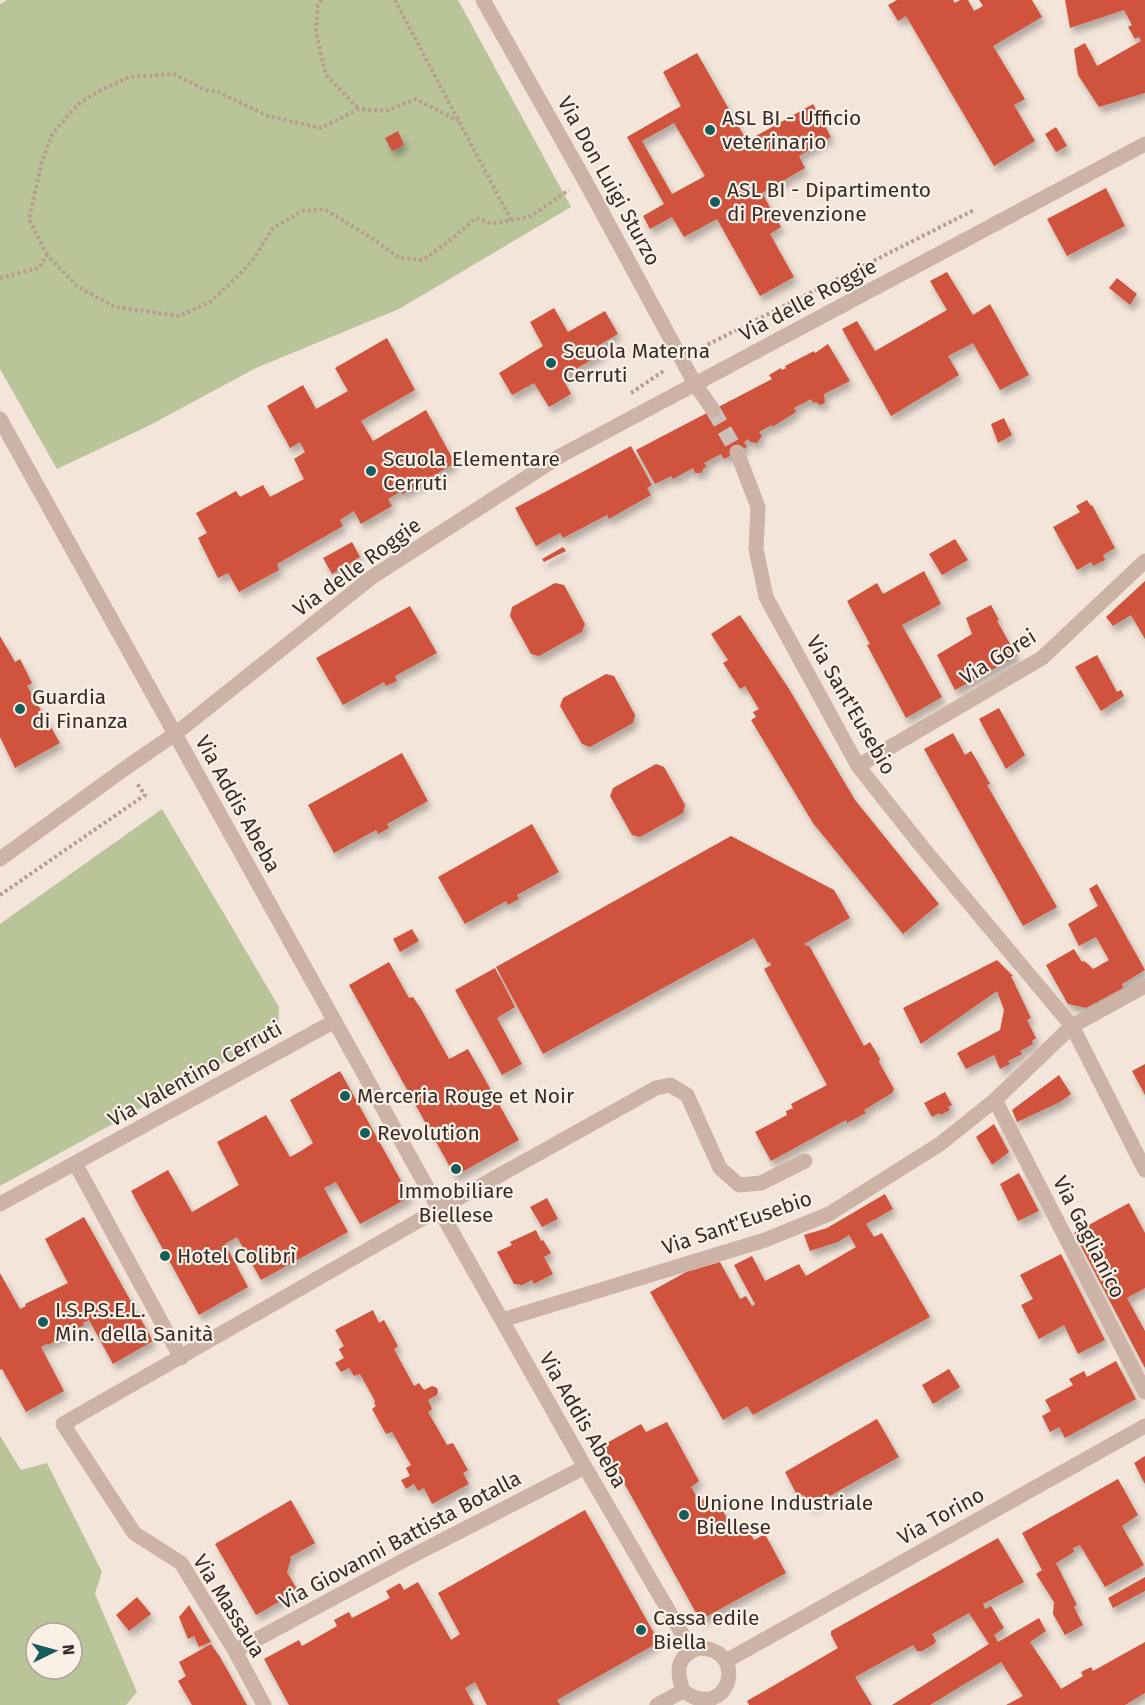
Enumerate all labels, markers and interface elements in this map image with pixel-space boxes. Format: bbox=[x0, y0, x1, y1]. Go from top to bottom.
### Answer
street label: Via Don Luigi Sturzo bbox=[552, 92, 666, 270]
place label: ASL BI - Ufficio veterinario bbox=[722, 105, 861, 155]
marker: ASL BI - Ufficio veterinario bbox=[703, 123, 717, 137]
place label: ASL BI - Dipartimento di Prevenzione bbox=[727, 177, 931, 227]
marker: ASL BI - Dipartimento di Prevenzione bbox=[708, 195, 722, 209]
street label: Via delle Roggie bbox=[735, 253, 881, 347]
place label: Scuola Materna Cerruti bbox=[563, 338, 710, 388]
marker: Scuola Materna Cerruti bbox=[544, 356, 558, 370]
place label: Scuola Elementare Cerruti bbox=[383, 446, 560, 496]
marker: Scuola Elementare Cerruti bbox=[364, 464, 378, 478]
street label: Via delle Roggie bbox=[288, 512, 426, 622]
street label: Via Gorei bbox=[955, 623, 1041, 691]
street label: Via Sant'Eusebio bbox=[801, 631, 901, 779]
place label: Guardia di Finanza bbox=[32, 684, 128, 734]
marker: Guardia di Finanza bbox=[13, 702, 27, 716]
street label: Via Addis Abeba bbox=[190, 731, 286, 877]
street label: Via Valentino Cerruti bbox=[104, 1015, 286, 1133]
place label: Merceria Rouge et Noir bbox=[357, 1083, 574, 1109]
marker: Merceria Rouge et Noir bbox=[338, 1089, 352, 1103]
place label: Revolution bbox=[377, 1120, 480, 1146]
marker: Revolution bbox=[358, 1126, 372, 1140]
marker: Immobiliare Biellese bbox=[449, 1162, 463, 1176]
street label: Via Gaglianico bbox=[1047, 1172, 1131, 1302]
place label: Immobiliare Biellese bbox=[398, 1178, 514, 1228]
street label: Via Sant'Eusebio bbox=[659, 1185, 815, 1261]
place label: Hotel Colibrì bbox=[177, 1243, 296, 1269]
marker: Hotel Colibrì bbox=[158, 1249, 172, 1263]
place label: I.S.P.S.E.L. Min. della Sanità bbox=[55, 1297, 213, 1347]
marker: I.S.P.S.E.L. Min. della Sanità bbox=[36, 1315, 50, 1329]
street label: Via Addis Abeba bbox=[534, 1347, 632, 1493]
street label: Via Giovanni Battista Botalla bbox=[275, 1465, 525, 1615]
street label: Via Torino bbox=[893, 1482, 989, 1550]
place label: Unione Industriale Biellese bbox=[696, 1490, 873, 1540]
marker: Unione Industriale Biellese bbox=[677, 1508, 691, 1522]
street label: Via Massaua bbox=[187, 1550, 271, 1662]
place label: Cassa edile Biella bbox=[653, 1605, 759, 1655]
north arrow bbox=[24, 1621, 84, 1681]
marker: Cassa edile Biella bbox=[634, 1623, 648, 1637]
text: N bbox=[59, 1644, 78, 1656]

